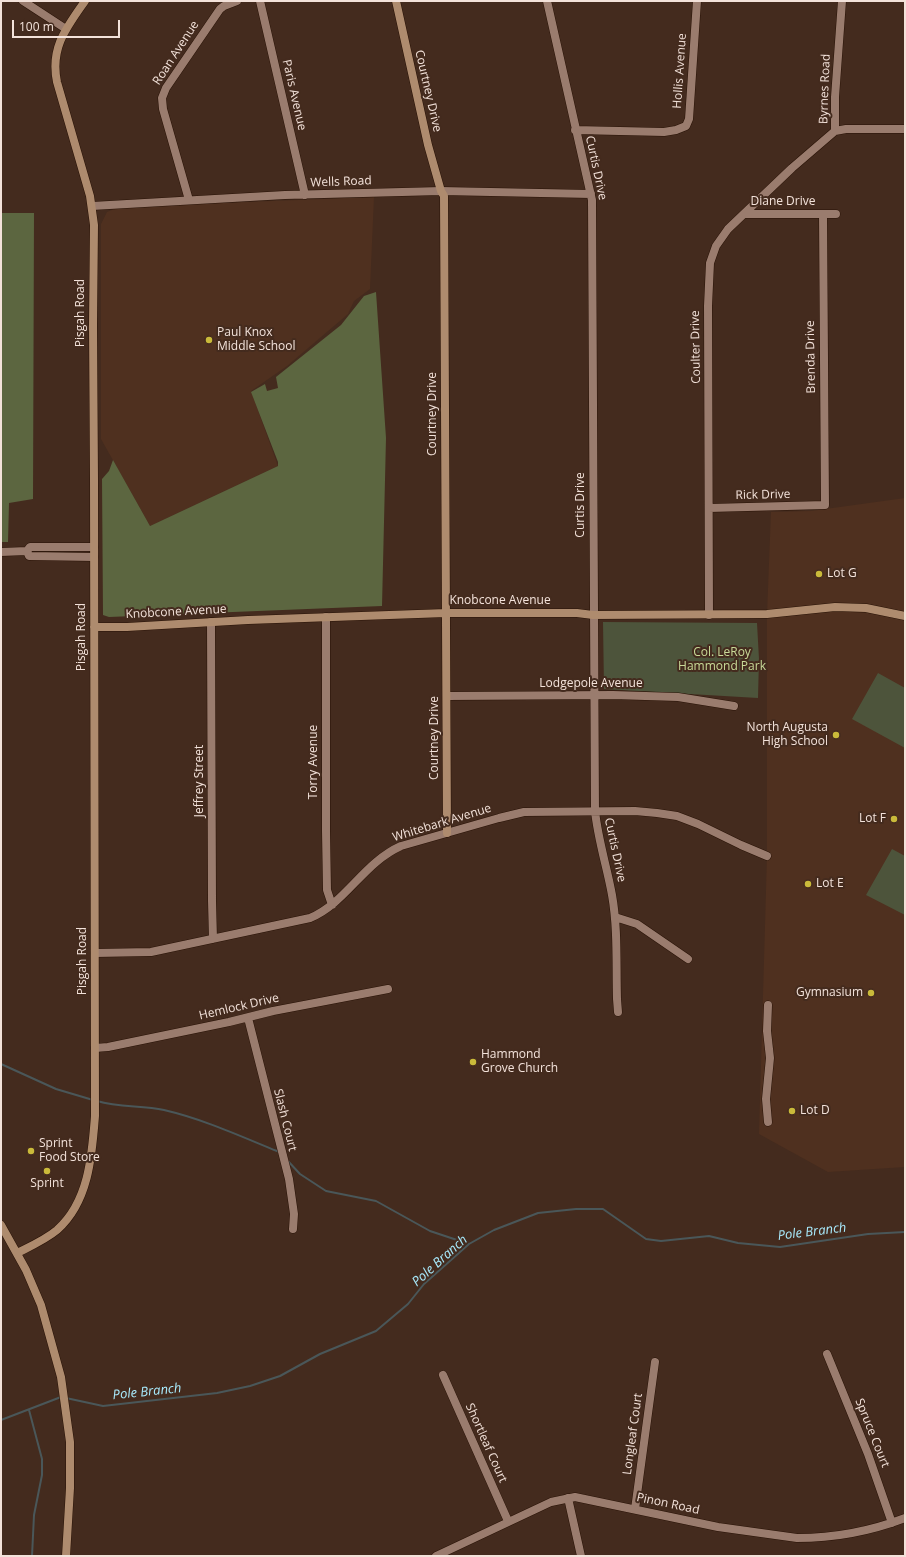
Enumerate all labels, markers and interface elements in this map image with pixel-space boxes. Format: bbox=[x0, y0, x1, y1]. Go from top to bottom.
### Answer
scale bar bbox=[14, 12, 122, 38]
text: 100 m bbox=[19, 18, 54, 35]
street label: Roan Avenue bbox=[150, 18, 202, 88]
street label: Hollis Avenue bbox=[670, 33, 690, 109]
street label: Courtney Drive bbox=[412, 48, 444, 134]
street label: Byrnes Road bbox=[817, 54, 833, 124]
street label: Paris Avenue bbox=[279, 58, 309, 132]
street label: Curtis Drive bbox=[582, 135, 610, 201]
street label: Wells Road bbox=[310, 174, 372, 190]
street label: Diane Drive bbox=[751, 195, 815, 209]
street label: Pisgah Road bbox=[74, 279, 88, 347]
street label: Coulter Drive bbox=[688, 310, 704, 384]
street label: Brenda Drive bbox=[803, 320, 819, 394]
place label: Paul Knox Middle School bbox=[217, 326, 296, 354]
marker: Paul Knox Middle School bbox=[204, 335, 214, 345]
street label: Courtney Drive bbox=[426, 372, 440, 456]
street label: Curtis Drive bbox=[574, 472, 588, 538]
street label: Rick Drive bbox=[735, 487, 791, 503]
place label: Lot G bbox=[827, 567, 857, 581]
marker: Lot G bbox=[814, 569, 824, 579]
street label: Knobcone Avenue bbox=[449, 594, 551, 608]
street label: Knobcone Avenue bbox=[125, 602, 227, 622]
street label: Pisgah Road bbox=[75, 603, 89, 671]
park label: Col. LeRoy Hammond Park bbox=[678, 646, 766, 674]
street label: Lodgepole Avenue bbox=[539, 677, 643, 691]
street label: Courtney Drive bbox=[428, 696, 442, 780]
place label: North Augusta High School bbox=[747, 721, 828, 749]
street label: Torry Avenue bbox=[307, 725, 321, 799]
marker: North Augusta High School bbox=[831, 730, 841, 740]
street label: Jeffrey Street bbox=[193, 745, 207, 817]
street label: Whitebark Avenue bbox=[391, 801, 493, 845]
place label: Lot F bbox=[859, 812, 886, 826]
marker: Lot F bbox=[889, 814, 899, 824]
street label: Curtis Drive bbox=[601, 817, 629, 883]
place label: Lot E bbox=[816, 877, 844, 891]
marker: Lot E bbox=[803, 879, 813, 889]
street label: Pisgah Road bbox=[76, 927, 90, 995]
place label: Gymnasium bbox=[796, 986, 863, 1000]
marker: Gymnasium bbox=[866, 988, 876, 998]
street label: Hemlock Drive bbox=[198, 991, 280, 1023]
place label: Hammond Grove Church bbox=[481, 1048, 558, 1076]
marker: Hammond Grove Church bbox=[468, 1057, 478, 1067]
street label: Slash Court bbox=[270, 1087, 300, 1153]
place label: Lot D bbox=[800, 1104, 830, 1118]
marker: Lot D bbox=[787, 1106, 797, 1116]
place label: Sprint Food Store bbox=[39, 1137, 100, 1165]
marker: Sprint Food Store bbox=[26, 1146, 36, 1156]
marker: Sprint bbox=[42, 1166, 52, 1176]
place label: Sprint bbox=[30, 1177, 64, 1191]
water label: Pole Branch bbox=[777, 1220, 847, 1244]
water label: Pole Branch bbox=[409, 1232, 471, 1290]
water label: Pole Branch bbox=[112, 1381, 182, 1403]
street label: Longleaf Court bbox=[620, 1392, 646, 1476]
street label: Spruce Court bbox=[852, 1396, 892, 1470]
street label: Shortleaf Court bbox=[462, 1401, 510, 1485]
street label: Pinon Road bbox=[635, 1490, 701, 1518]

